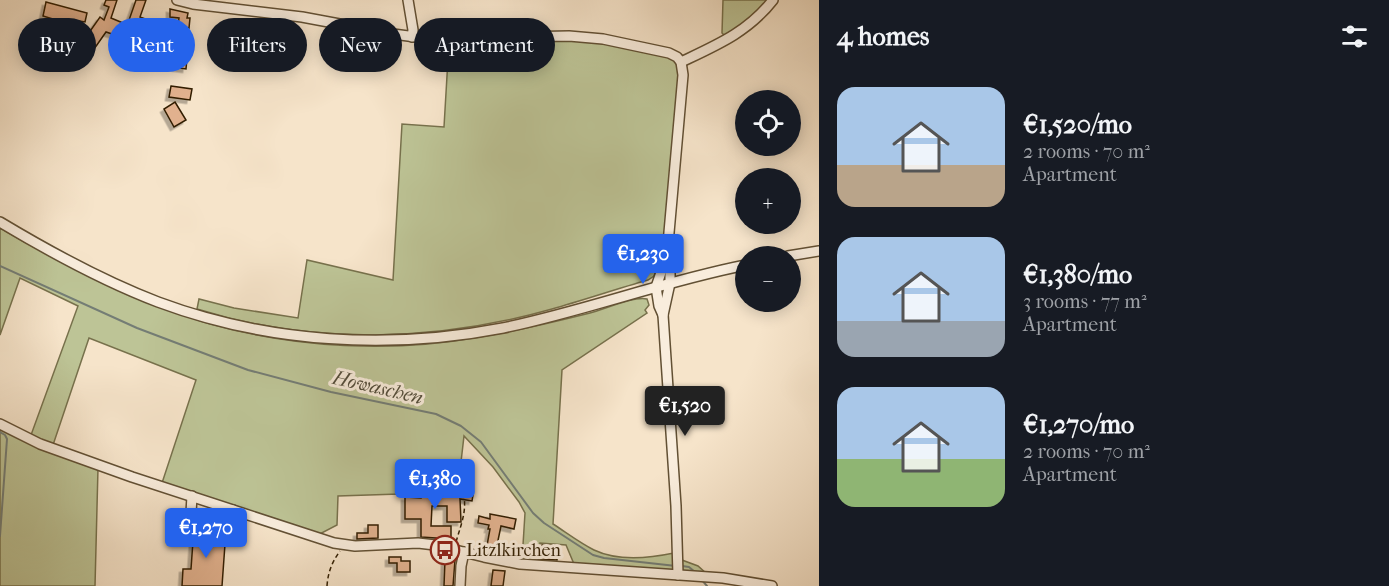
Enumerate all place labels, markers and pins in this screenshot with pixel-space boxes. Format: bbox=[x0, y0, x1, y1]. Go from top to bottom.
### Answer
pin: €1,230 bbox=[594, 234, 692, 285]
pin: €1,520 bbox=[636, 386, 734, 437]
pin: €1,380 bbox=[386, 459, 484, 510]
pin: €1,270 bbox=[157, 508, 255, 559]
bus stop icon: Litzlkirchen bbox=[429, 534, 461, 566]
place label: Litzlkirchen bbox=[466, 540, 561, 561]

